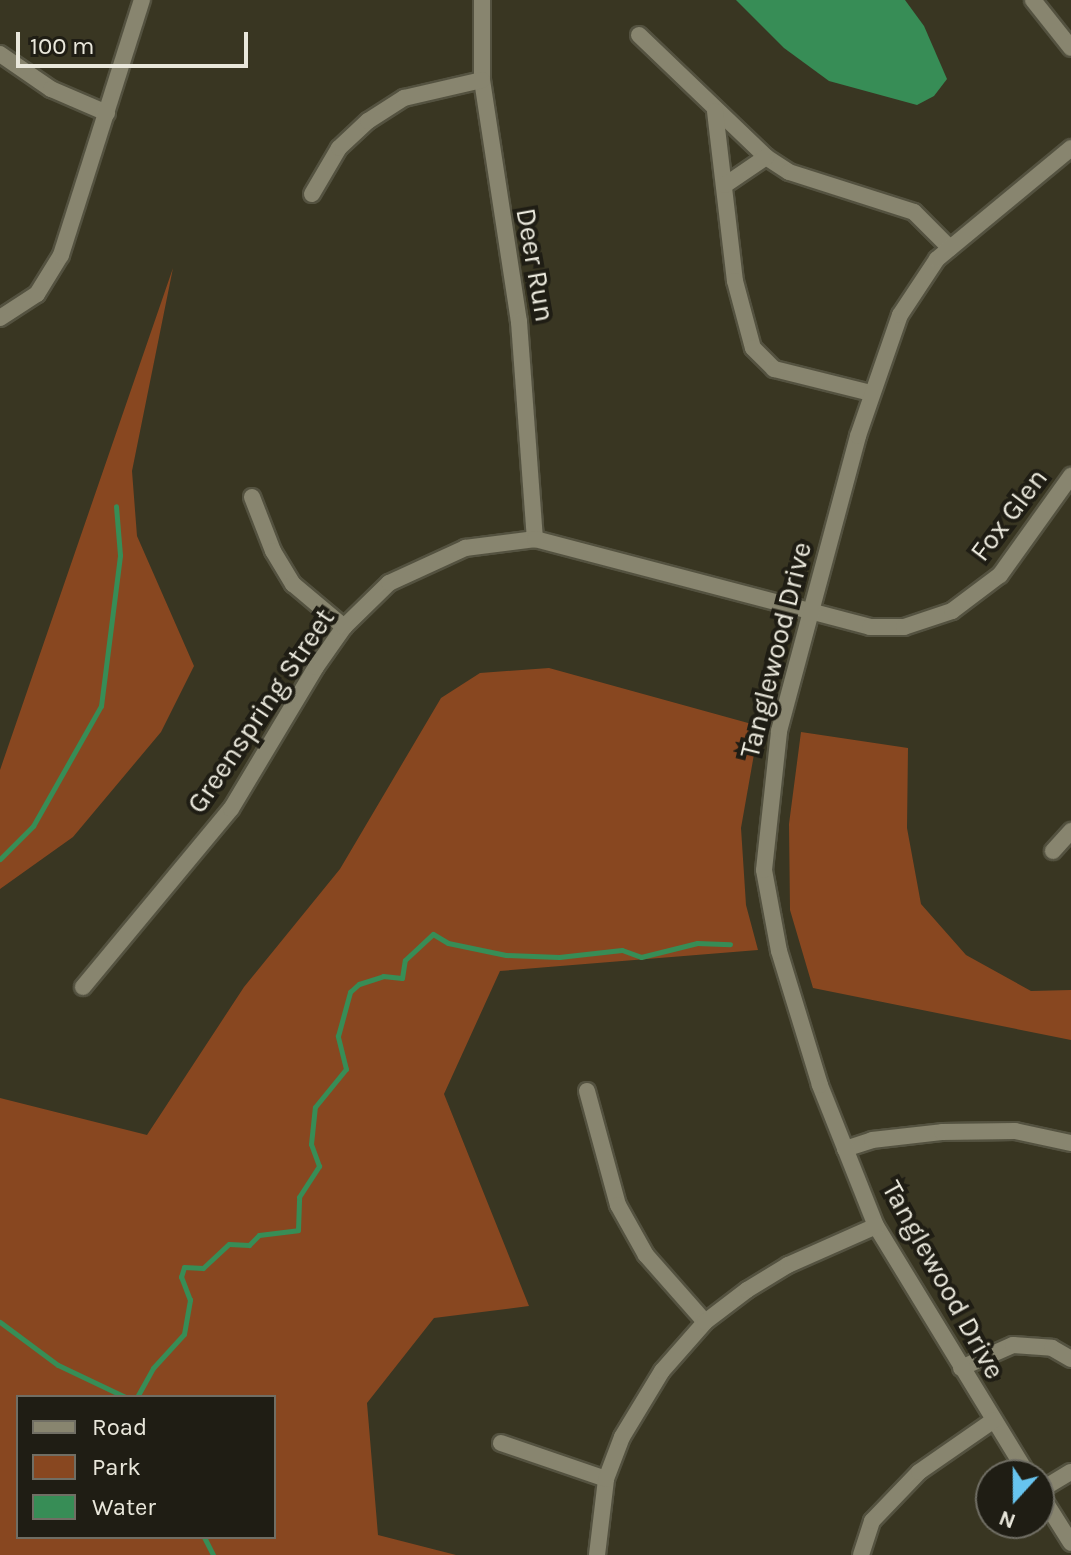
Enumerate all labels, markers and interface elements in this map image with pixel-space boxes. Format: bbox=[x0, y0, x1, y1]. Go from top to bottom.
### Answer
scale bar bbox=[20, 16, 252, 66]
text: 100 m bbox=[30, 32, 95, 60]
street label: Deer Run bbox=[508, 205, 562, 325]
street label: Fox Glen bbox=[963, 462, 1055, 568]
street label: Tanglewood Drive bbox=[733, 539, 819, 761]
street label: Greenspring Street bbox=[180, 602, 342, 820]
street label: Tanglewood Drive bbox=[875, 1175, 1011, 1385]
legend bbox=[16, 1395, 276, 1539]
text: Road bbox=[92, 1413, 147, 1441]
text: Park bbox=[92, 1453, 141, 1481]
north arrow bbox=[975, 1459, 1055, 1539]
text: Water bbox=[92, 1493, 156, 1521]
text: N bbox=[995, 1505, 1019, 1535]

